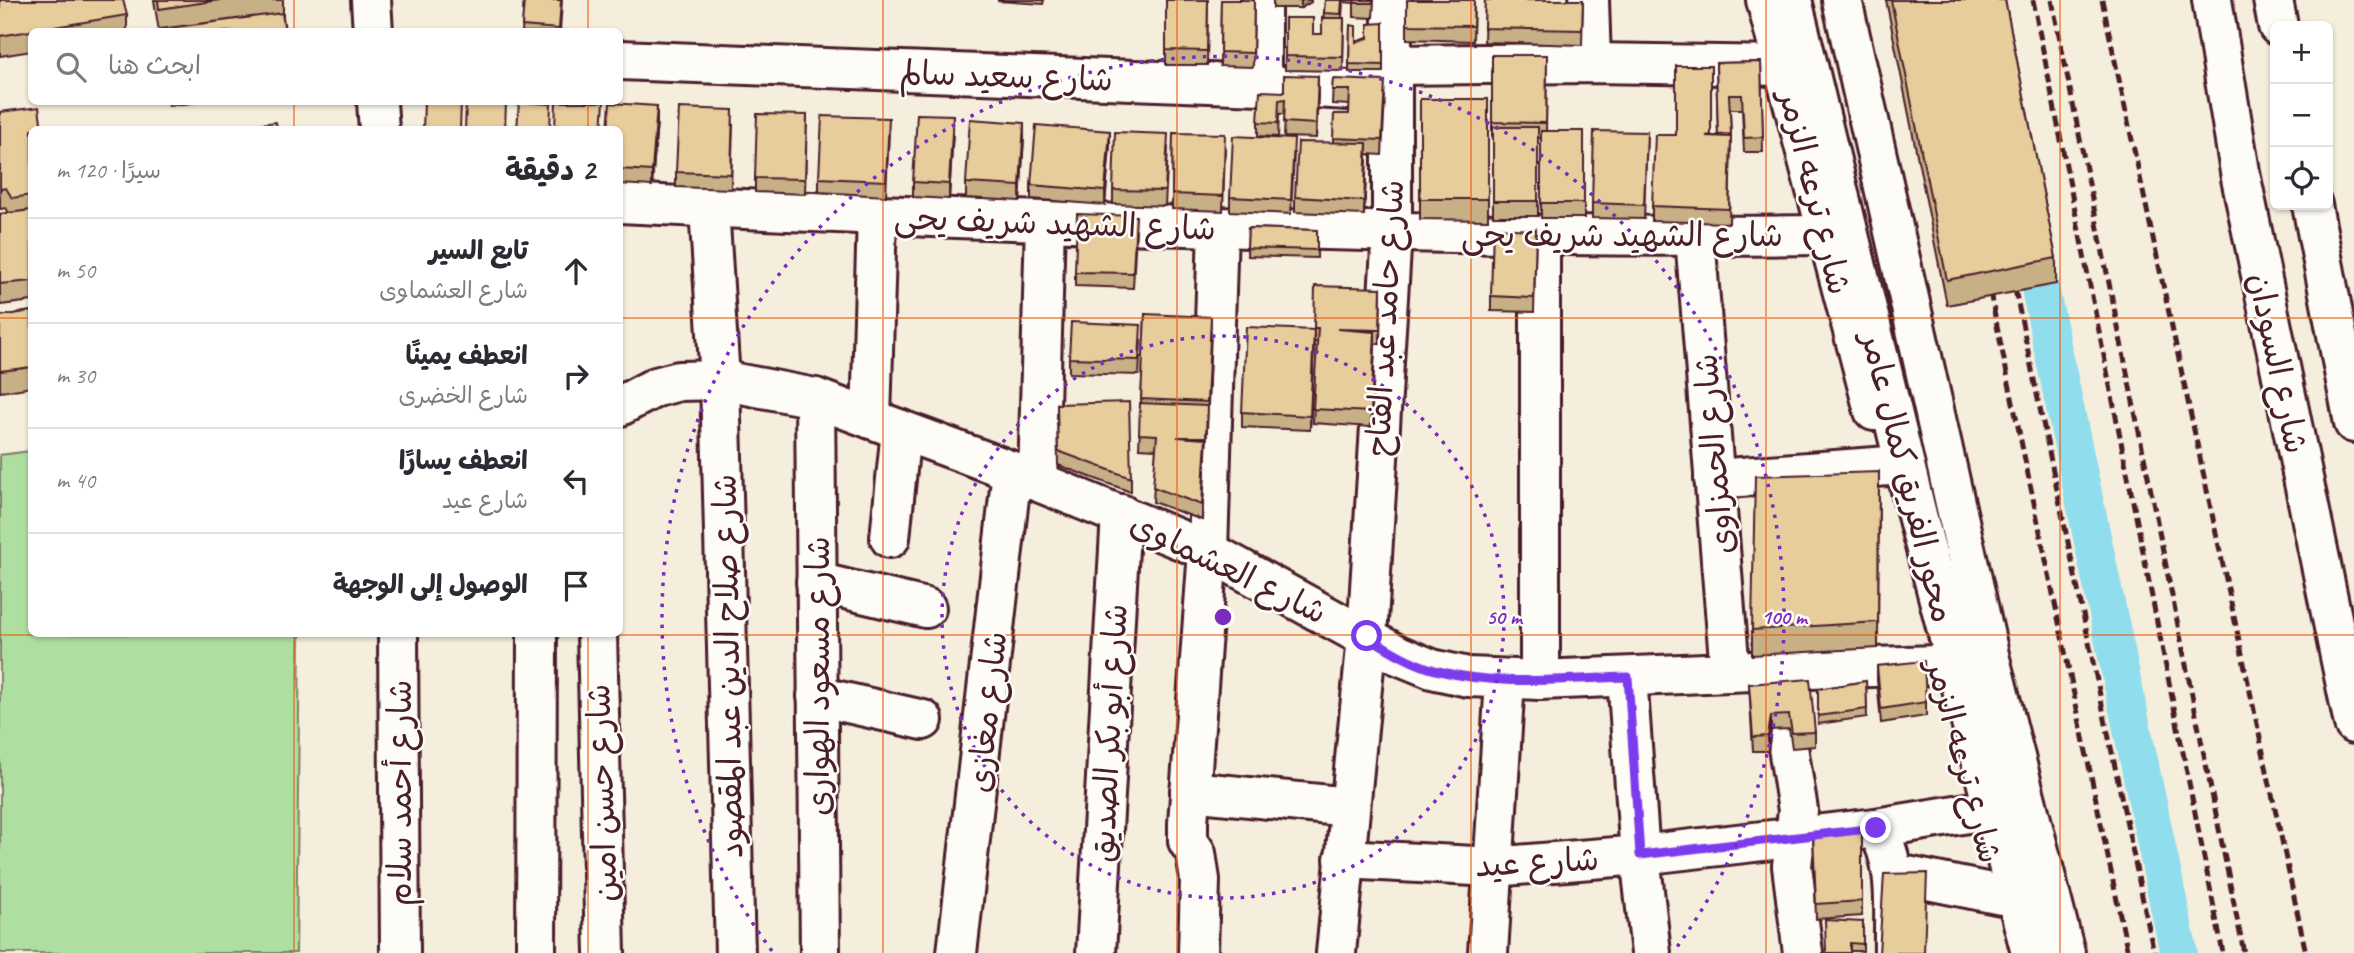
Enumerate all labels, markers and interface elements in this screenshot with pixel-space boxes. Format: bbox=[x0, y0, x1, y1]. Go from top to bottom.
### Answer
map controls bbox=[2270, 21, 2333, 210]
button: + bbox=[2270, 21, 2333, 84]
search box bbox=[28, 28, 623, 105]
icon: search bbox=[52, 48, 90, 86]
text: ابحث هنا bbox=[108, 49, 201, 82]
street label: شارع سعيد سالم bbox=[898, 51, 1114, 105]
street label: شارع ترعه الزمر bbox=[1767, 83, 1861, 299]
button: − bbox=[2270, 84, 2333, 147]
button: locate bbox=[2270, 147, 2333, 210]
text: 2 دقيقة bbox=[505, 151, 595, 189]
text: سيرًا · 120 m bbox=[56, 156, 161, 185]
street label: شارع حامد عبد الفتاح bbox=[1357, 179, 1415, 458]
street label: شارع الشهيد شريف يحى bbox=[893, 196, 1217, 252]
street label: شارع الشهيد شريف يحى bbox=[1461, 214, 1783, 258]
text: تابع السير bbox=[429, 234, 528, 267]
icon: ahead bbox=[557, 252, 595, 290]
text: 50 m bbox=[56, 256, 95, 285]
street label: شارع السودان bbox=[2236, 269, 2318, 458]
text: شارع العشماوى bbox=[379, 276, 528, 305]
street label: محور الفريق كمال عامر bbox=[1851, 325, 1964, 627]
text: انعطف يمينًا bbox=[406, 339, 528, 372]
street label: شارع الحمزاوى bbox=[1684, 352, 1746, 556]
icon: right bbox=[557, 357, 595, 395]
text: 30 m bbox=[56, 361, 95, 390]
text: شارع الخضرى bbox=[399, 381, 528, 410]
text: انعطف يسارًا bbox=[399, 444, 528, 477]
icon: left bbox=[557, 462, 595, 500]
text: 40 m bbox=[56, 466, 95, 495]
street label: شارع صلاح الدين عبد المقصود bbox=[704, 473, 754, 858]
text: شارع عيد bbox=[442, 486, 528, 515]
street label: شارع العشماوى bbox=[1123, 502, 1334, 635]
street label: شارع مسعود الهوارى bbox=[797, 536, 841, 816]
icon: arrive bbox=[557, 567, 595, 605]
text: الوصول إلى الوجهة bbox=[333, 568, 528, 601]
street label: شارع أبو بكر الصديق bbox=[1081, 603, 1139, 864]
text: 50 m bbox=[1486, 604, 1524, 630]
text: 100 m bbox=[1761, 604, 1809, 630]
centre of rings bbox=[1211, 605, 1235, 629]
route start bbox=[1351, 620, 1382, 651]
street label: شارع مغازى bbox=[958, 629, 1018, 795]
street label: شارع ترعه الزمر bbox=[1914, 652, 2011, 868]
street label: شارع أحمد سلام bbox=[379, 680, 425, 906]
street label: شارع حسن امين bbox=[577, 683, 629, 903]
route end bbox=[1860, 812, 1891, 843]
street label: شارع عيد bbox=[1474, 838, 1600, 888]

